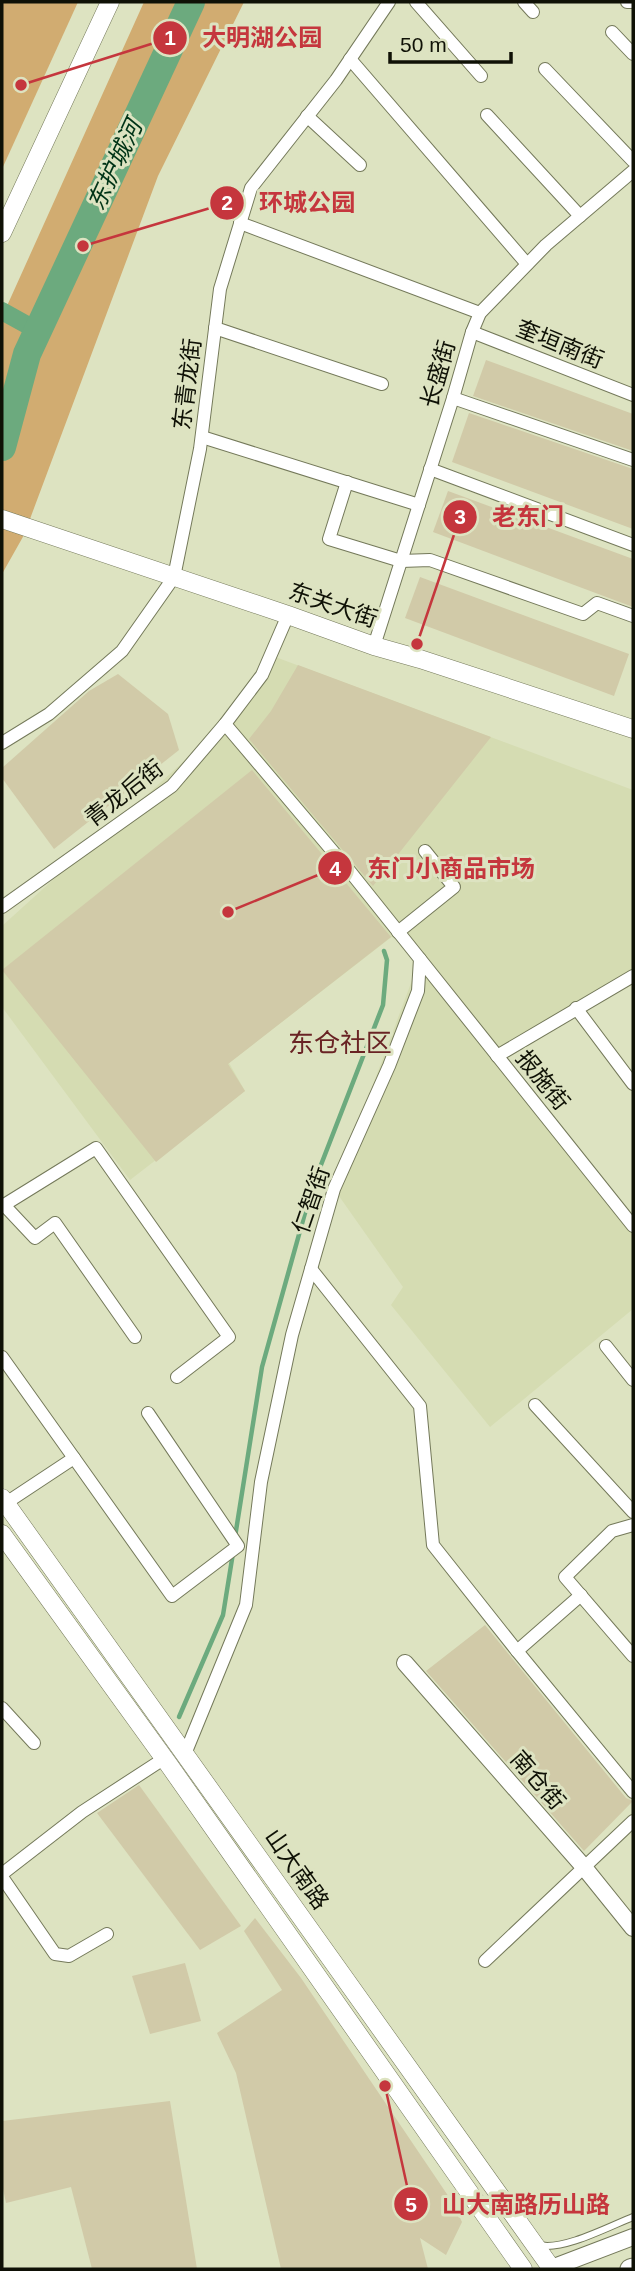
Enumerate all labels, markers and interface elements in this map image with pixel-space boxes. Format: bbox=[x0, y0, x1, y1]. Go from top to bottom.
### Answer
callout: 大明湖公园 bbox=[153, 15, 336, 60]
scale bar bbox=[390, 21, 511, 65]
text: 大明湖公园 bbox=[202, 24, 322, 51]
text: 1 bbox=[164, 26, 176, 49]
text: 50 m bbox=[400, 33, 447, 56]
water label: 东护城河 bbox=[82, 112, 149, 214]
callout: 环城公园 bbox=[210, 180, 369, 225]
text: 环城公园 bbox=[259, 189, 355, 216]
text: 2 bbox=[221, 191, 233, 214]
street label: 奎垣南街 bbox=[512, 315, 608, 373]
street label: 东青龙街 bbox=[168, 337, 206, 431]
street label: 长盛街 bbox=[416, 337, 460, 411]
callout: 老东门 bbox=[443, 494, 578, 539]
text: 老东门 bbox=[492, 503, 564, 530]
text: 3 bbox=[454, 505, 466, 528]
street label: 东关大街 bbox=[285, 578, 381, 632]
street label: 青龙后街 bbox=[80, 754, 168, 832]
callout: 东门小商品市场 bbox=[318, 846, 549, 891]
text: 东门小商品市场 bbox=[367, 855, 535, 882]
text: 4 bbox=[329, 857, 341, 880]
district label: 东仓社区 bbox=[288, 1028, 392, 1058]
street label: 报施街 bbox=[511, 1045, 575, 1115]
street label: 仁智街 bbox=[287, 1163, 335, 1237]
street label: 南仓街 bbox=[506, 1745, 570, 1815]
street label: 山大南路 bbox=[260, 1824, 334, 1914]
callout: 山大南路历山路 bbox=[393, 2182, 624, 2227]
text: 山大南路历山路 bbox=[442, 2191, 610, 2218]
text: 5 bbox=[405, 2193, 417, 2216]

